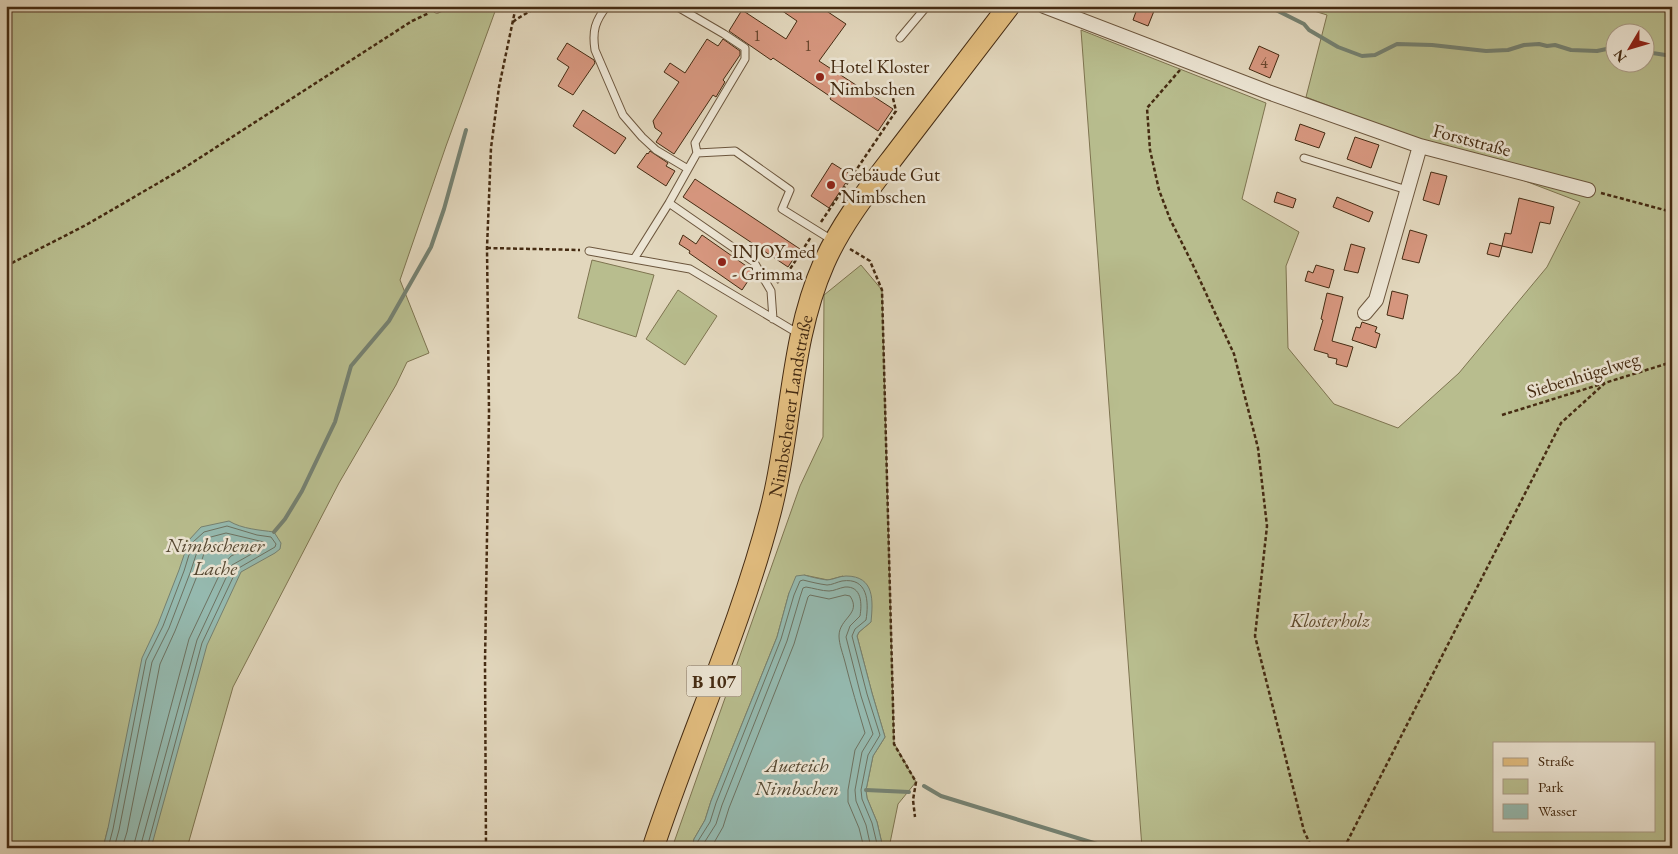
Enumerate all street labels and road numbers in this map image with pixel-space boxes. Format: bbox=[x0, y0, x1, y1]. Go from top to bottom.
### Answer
street label: Forststraße bbox=[1430, 118, 1514, 162]
street label: Nimbschener Landstraße bbox=[762, 312, 818, 499]
street label: Siebenhügelweg bbox=[1524, 346, 1643, 404]
road number: B 107 bbox=[686, 666, 742, 696]

